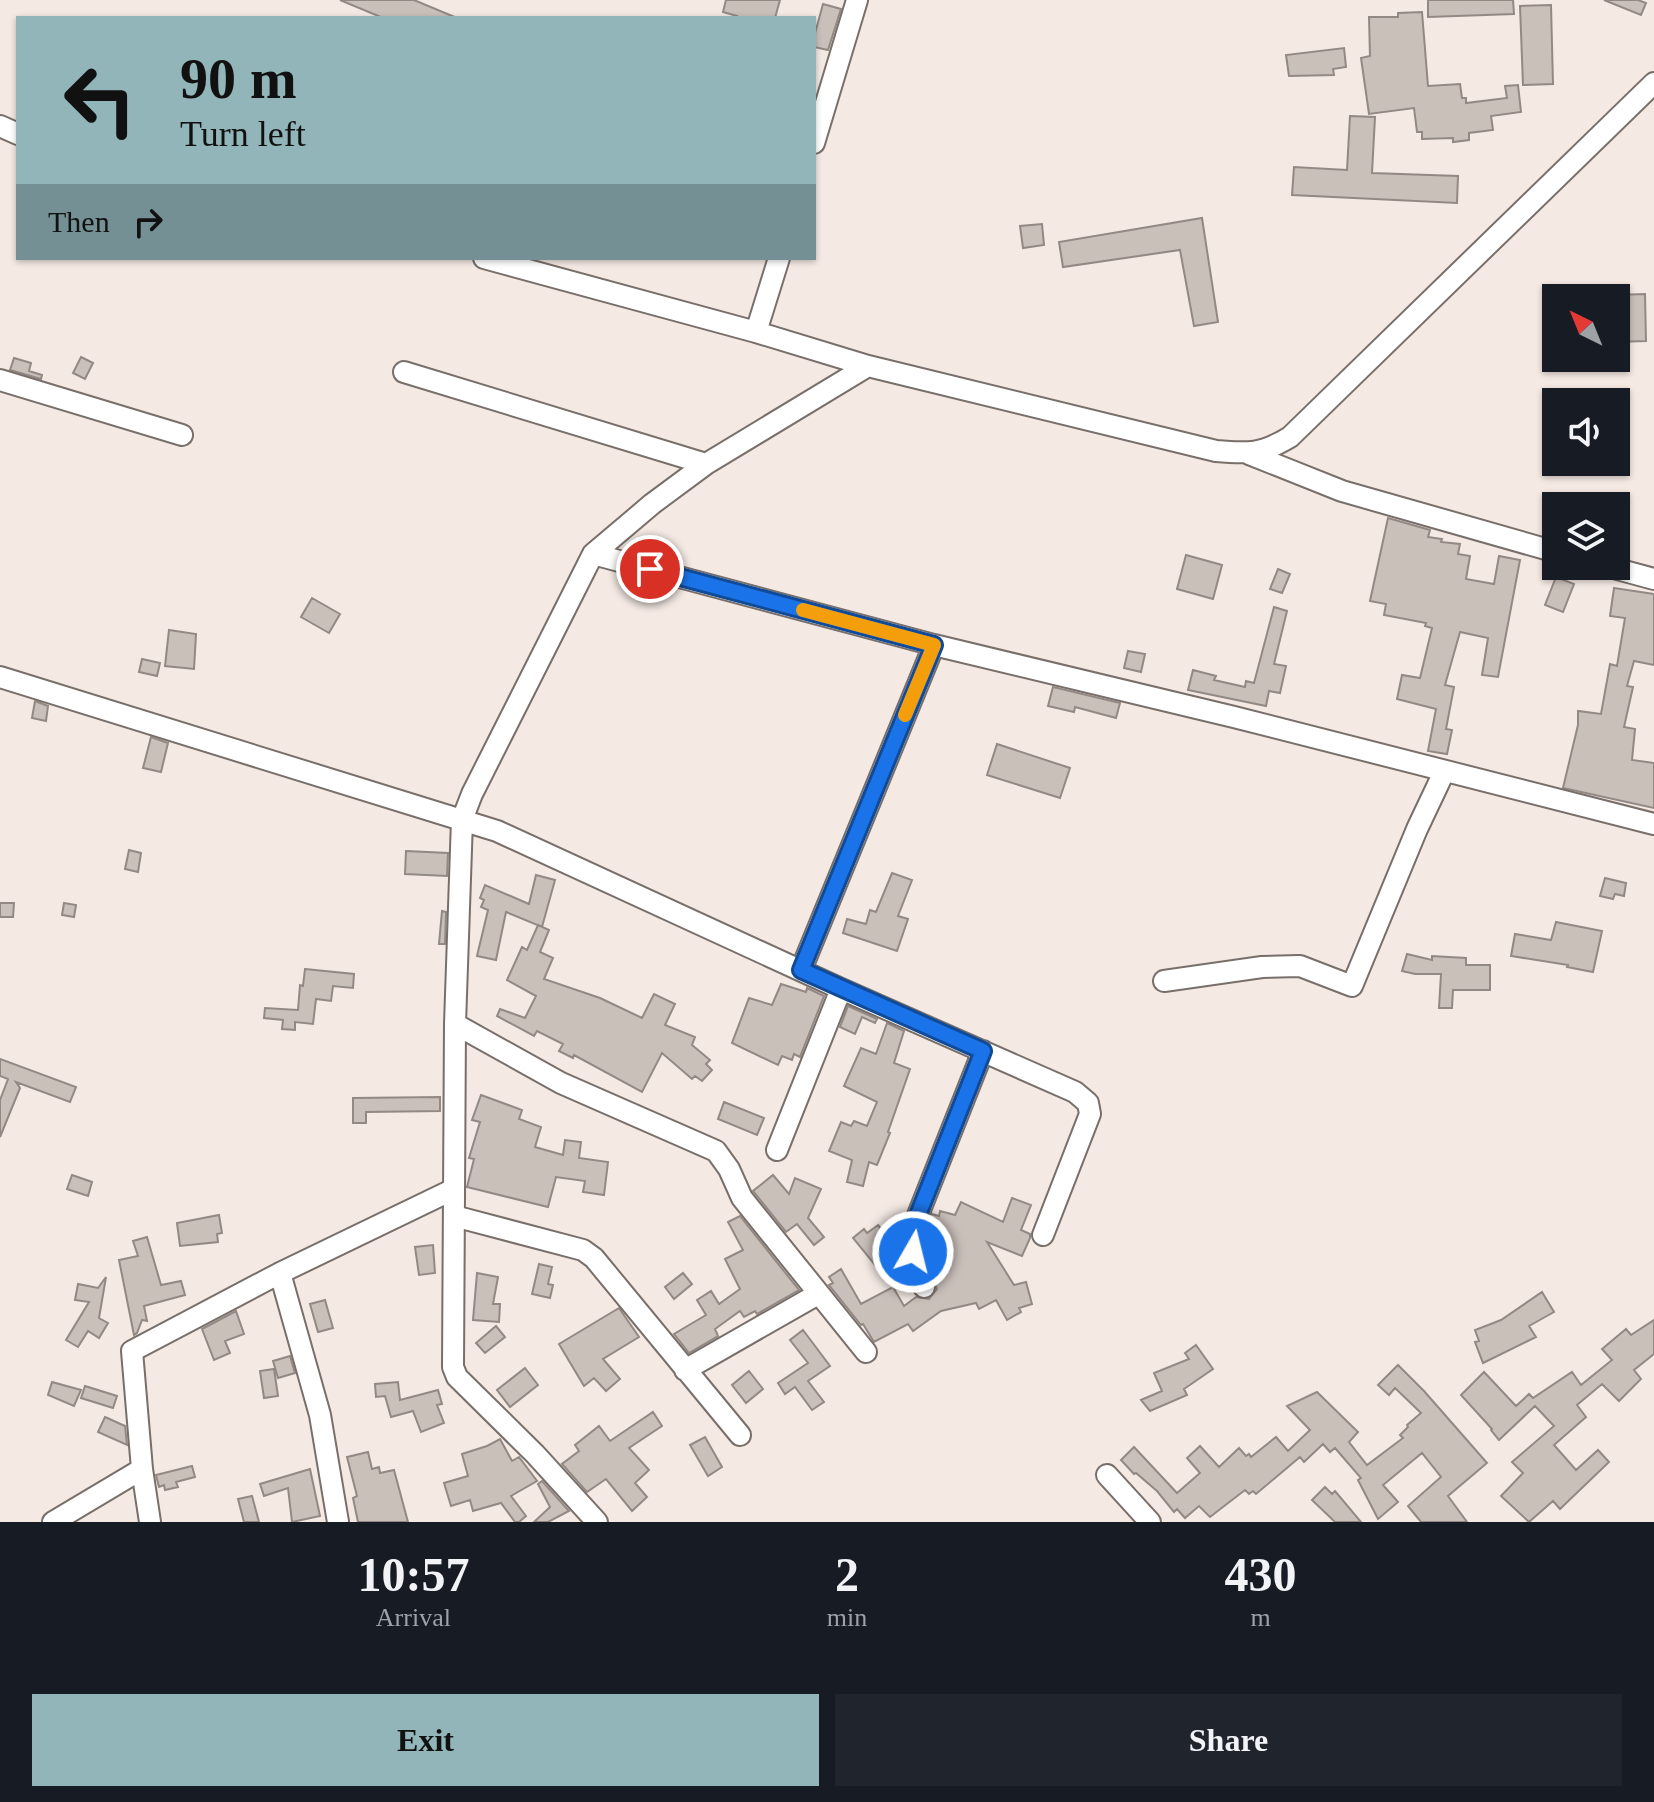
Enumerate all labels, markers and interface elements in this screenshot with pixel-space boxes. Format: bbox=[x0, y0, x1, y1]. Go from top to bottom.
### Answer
icon: left bbox=[48, 48, 152, 152]
text: 90 m bbox=[180, 48, 297, 110]
text: Turn left bbox=[180, 114, 306, 154]
icon: right bbox=[126, 200, 170, 244]
text: Then bbox=[48, 205, 110, 238]
north arrow bbox=[1542, 284, 1630, 372]
map controls bbox=[1542, 284, 1630, 580]
button: sound bbox=[1542, 388, 1630, 476]
button: layers bbox=[1542, 492, 1630, 580]
pin bbox=[616, 535, 684, 603]
icon: arrive bbox=[628, 547, 672, 591]
position arrow bbox=[871, 1210, 955, 1294]
text: 10:57 bbox=[357, 1548, 469, 1601]
text: 2 bbox=[835, 1548, 859, 1601]
text: 430 bbox=[1225, 1548, 1297, 1601]
text: Arrival bbox=[376, 1603, 451, 1632]
text: min bbox=[827, 1603, 867, 1632]
text: m bbox=[1250, 1603, 1271, 1632]
button: Exit bbox=[32, 1694, 819, 1786]
button: Share bbox=[835, 1694, 1622, 1786]

